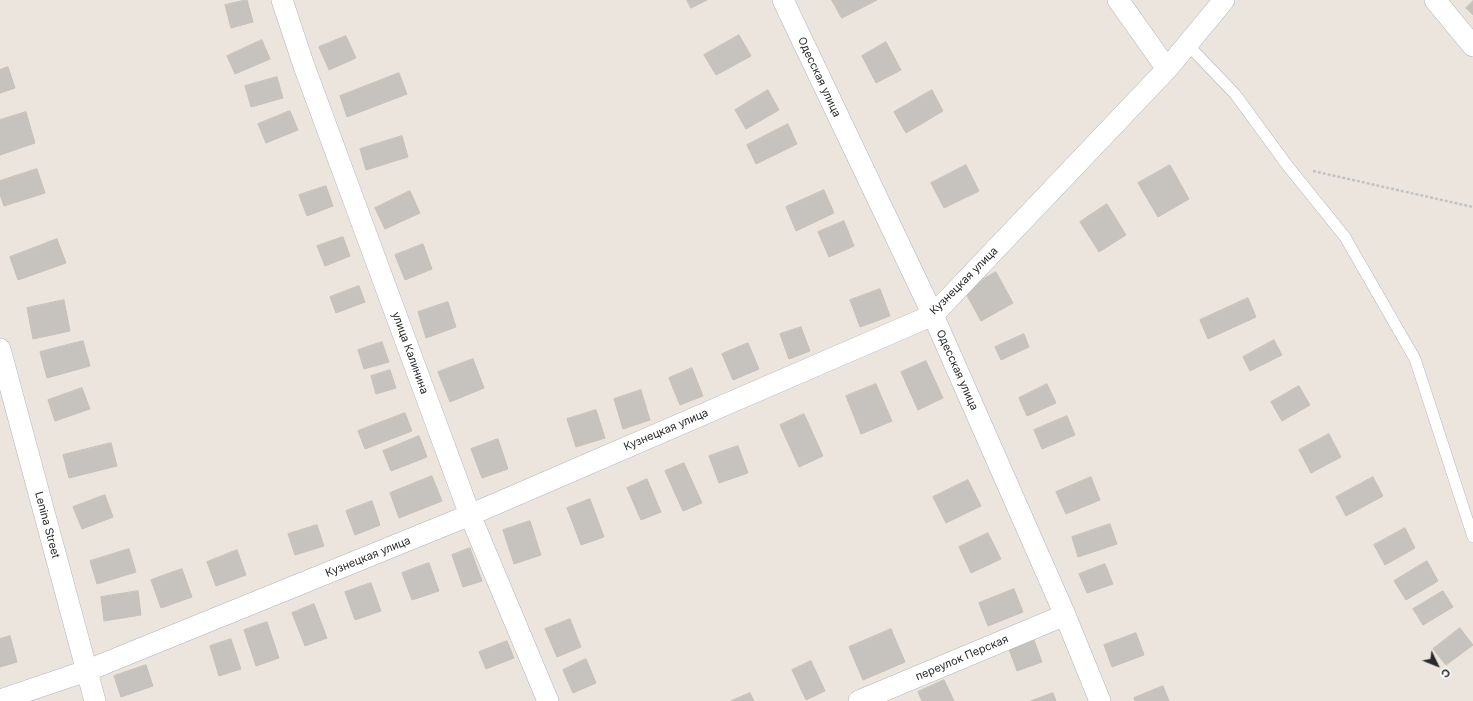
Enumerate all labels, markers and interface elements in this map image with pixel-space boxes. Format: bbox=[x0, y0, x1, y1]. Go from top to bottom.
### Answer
street label: Одесская улица bbox=[795, 35, 843, 119]
street label: Кузнецкая улица bbox=[927, 244, 1001, 318]
street label: улица Калинина bbox=[389, 310, 431, 396]
street label: Одесская улица bbox=[933, 328, 981, 412]
street label: Кузнецкая улица bbox=[622, 406, 710, 454]
street label: Lenina Street bbox=[32, 490, 62, 560]
street label: Кузнецкая улица bbox=[324, 534, 412, 580]
street label: переулок Перская bbox=[914, 633, 1010, 683]
north arrow bbox=[1417, 645, 1457, 685]
text: С bbox=[1438, 665, 1454, 681]

